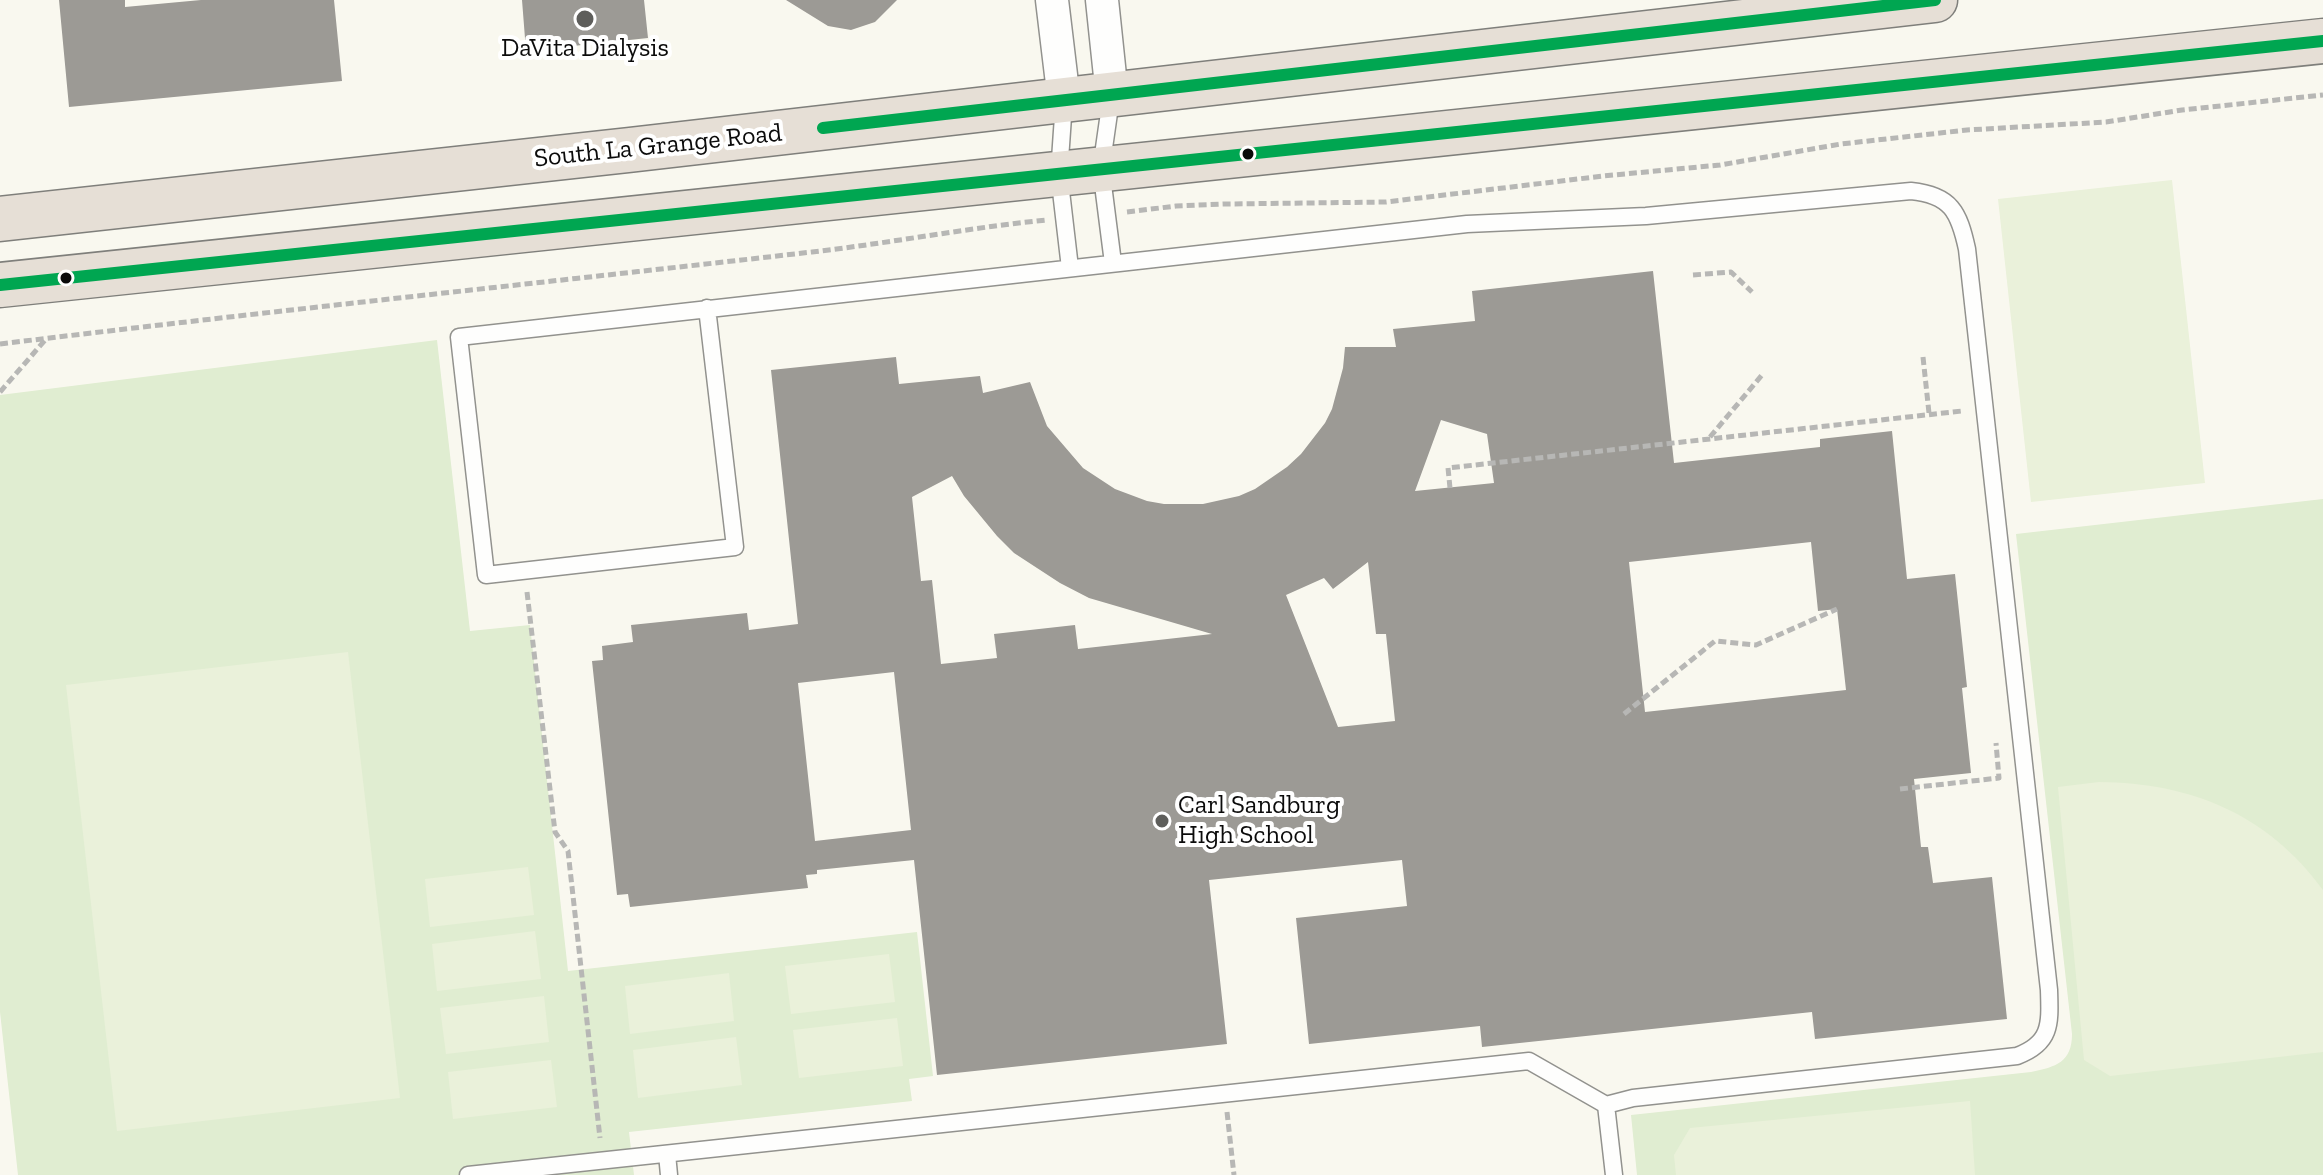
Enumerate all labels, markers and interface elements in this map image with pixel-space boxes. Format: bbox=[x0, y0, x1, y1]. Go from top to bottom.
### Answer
marker: DaVita Dialysis bbox=[574, 8, 596, 30]
place label: DaVita Dialysis bbox=[501, 33, 669, 65]
street label: South La Grange Road bbox=[532, 117, 784, 175]
unlabelled marker bbox=[1240, 146, 1256, 162]
unlabelled marker bbox=[58, 270, 74, 286]
place label: Carl Sandburg High School bbox=[1178, 790, 1340, 852]
marker: Carl Sandburg High School bbox=[1153, 812, 1171, 830]

